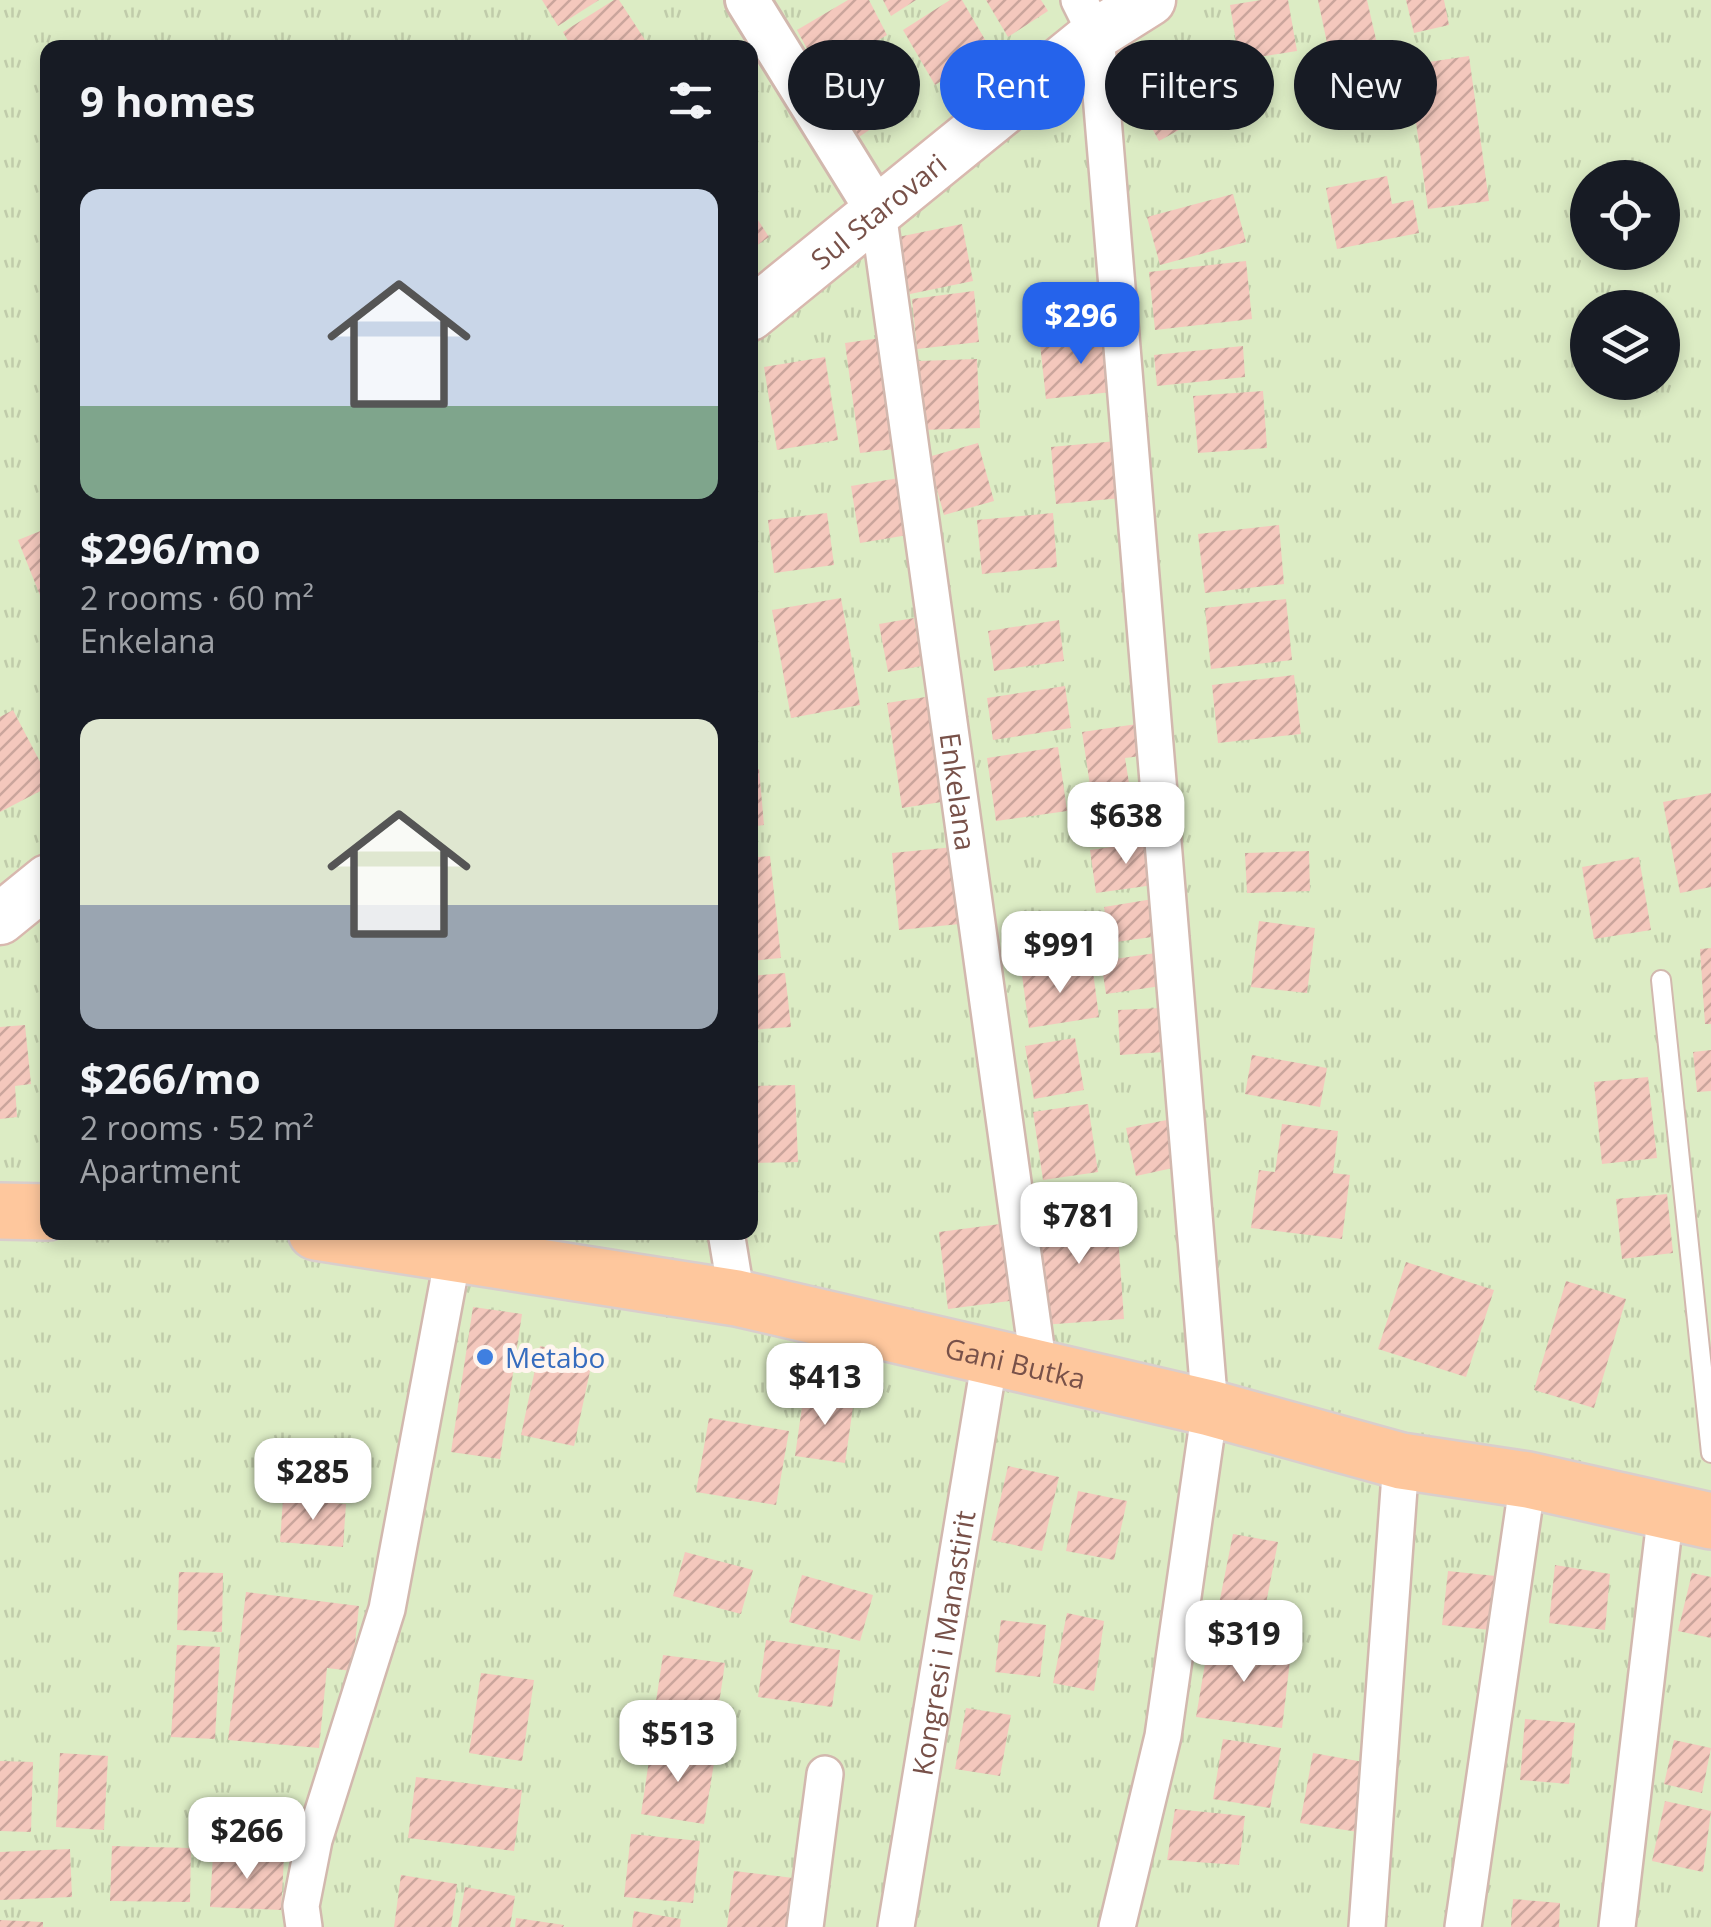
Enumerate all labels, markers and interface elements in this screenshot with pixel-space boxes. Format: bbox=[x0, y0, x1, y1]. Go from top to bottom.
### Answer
chip: Buy bbox=[788, 40, 920, 130]
chip: Rent bbox=[940, 40, 1085, 130]
chip: Filters bbox=[1105, 40, 1274, 130]
chip: New bbox=[1294, 40, 1437, 130]
text: 9 homes bbox=[80, 72, 255, 129]
icon: filters bbox=[663, 73, 718, 128]
street label: Sul Starovari bbox=[802, 144, 954, 277]
map controls bbox=[1570, 160, 1680, 400]
button: locate bbox=[1570, 160, 1680, 270]
icon: home bbox=[309, 254, 489, 434]
pin: $296 bbox=[1022, 282, 1140, 367]
button: layers bbox=[1570, 290, 1680, 400]
text: $296 bbox=[1044, 293, 1118, 336]
text: $296/mo bbox=[80, 519, 261, 576]
text: 2 rooms · 60 m² bbox=[80, 576, 314, 619]
text: Enkelana bbox=[80, 619, 215, 662]
street label: Enkelana bbox=[932, 730, 986, 853]
pin: $638 bbox=[1067, 782, 1185, 867]
icon: home bbox=[309, 784, 489, 964]
text: $638 bbox=[1089, 793, 1163, 836]
pin: $991 bbox=[1001, 911, 1119, 996]
text: $991 bbox=[1023, 922, 1097, 965]
text: $266/mo bbox=[80, 1049, 261, 1106]
text: 2 rooms · 52 m² bbox=[80, 1106, 314, 1149]
text: Apartment bbox=[80, 1149, 241, 1192]
pin: $781 bbox=[1020, 1182, 1138, 1267]
text: $781 bbox=[1042, 1193, 1116, 1236]
street label: Gani Butka bbox=[941, 1328, 1089, 1397]
place label: Metabo bbox=[505, 1338, 605, 1376]
pin: $413 bbox=[766, 1343, 884, 1428]
marker: Metabo bbox=[474, 1346, 496, 1368]
text: $413 bbox=[788, 1354, 862, 1397]
pin: $285 bbox=[254, 1438, 372, 1523]
text: $285 bbox=[276, 1449, 350, 1492]
street label: Kongresi i Manastirit bbox=[902, 1508, 984, 1778]
pin: $319 bbox=[1185, 1600, 1303, 1685]
text: $319 bbox=[1207, 1611, 1281, 1654]
pin: $513 bbox=[619, 1700, 737, 1785]
text: $513 bbox=[641, 1711, 715, 1754]
pin: $266 bbox=[188, 1797, 306, 1882]
text: $266 bbox=[210, 1808, 284, 1851]

